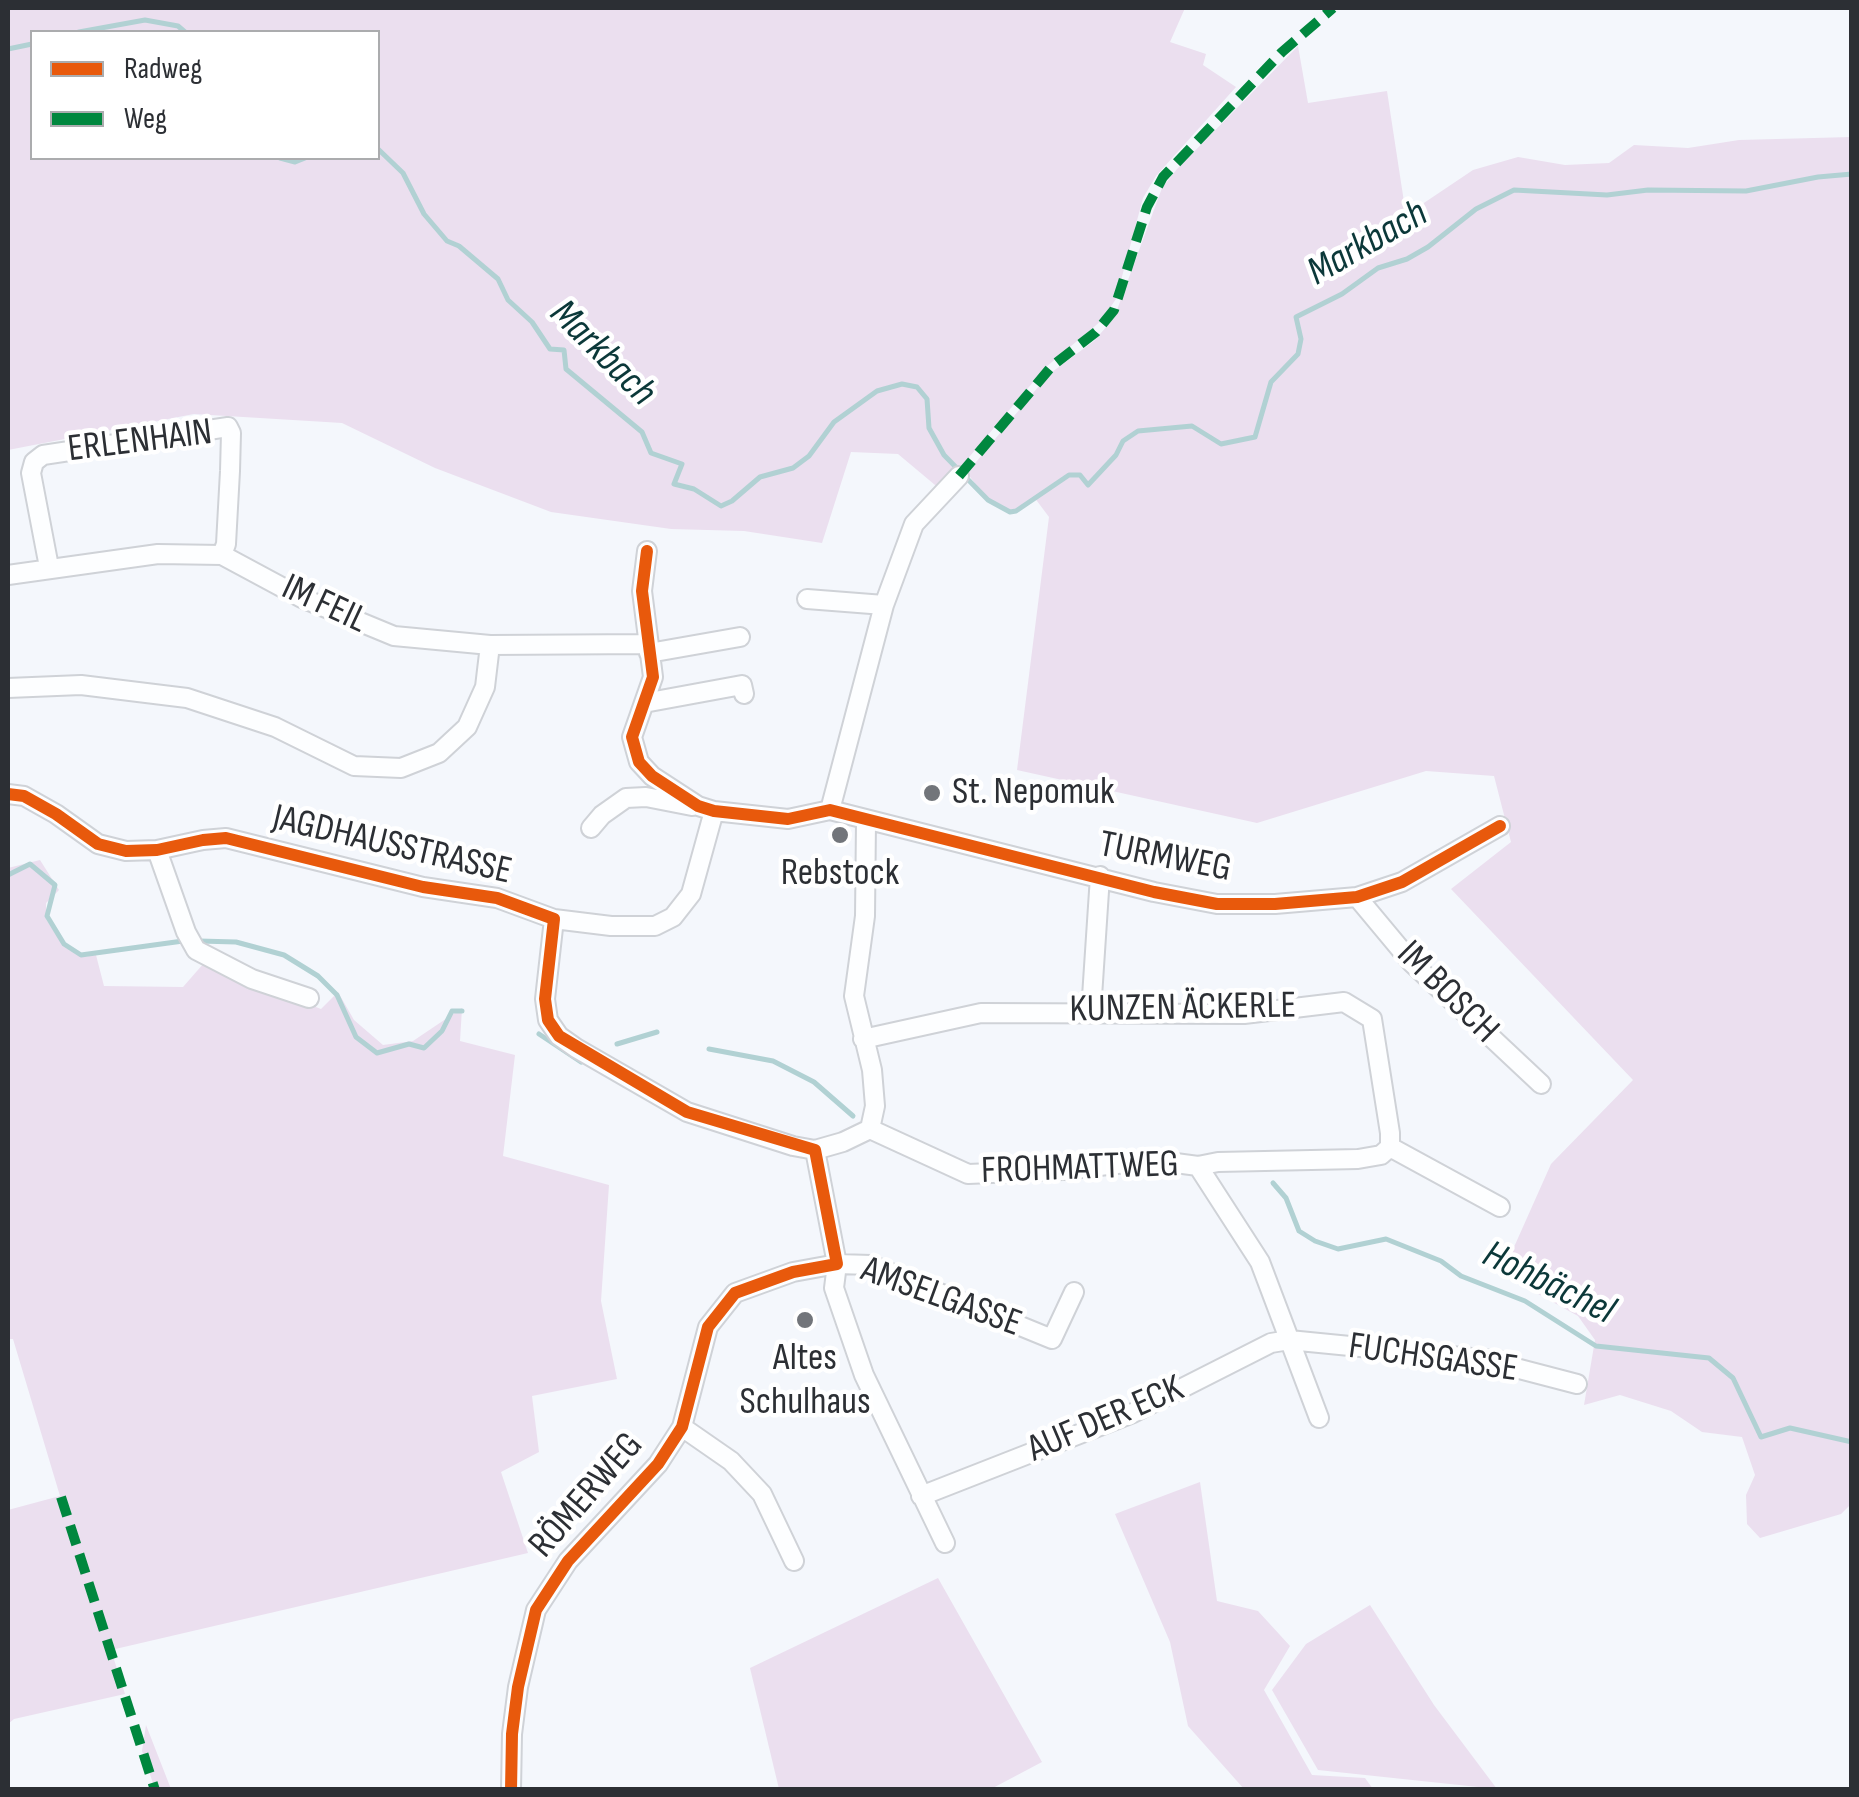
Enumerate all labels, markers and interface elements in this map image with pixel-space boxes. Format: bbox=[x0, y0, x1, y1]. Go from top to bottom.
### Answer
legend bbox=[30, 30, 380, 160]
text: Radweg bbox=[124, 51, 202, 87]
text: Weg bbox=[124, 101, 167, 137]
water label: Markbach bbox=[1300, 191, 1436, 297]
water label: Markbach bbox=[539, 291, 665, 417]
street label: ERLENHAIN bbox=[65, 411, 215, 473]
street label: IM FEIL bbox=[274, 566, 374, 644]
place label: St. Nepomuk bbox=[952, 770, 1114, 816]
marker: St. Nepomuk bbox=[921, 782, 943, 804]
street label: JAGDHAUSSTRASSE bbox=[268, 796, 516, 896]
street label: TURMWEG bbox=[1095, 823, 1235, 893]
marker: Rebstock bbox=[829, 824, 851, 846]
place label: Rebstock bbox=[781, 851, 899, 897]
street label: IM BOSCH bbox=[1386, 932, 1508, 1054]
street label: KUNZEN ÄCKERLE bbox=[1069, 984, 1297, 1034]
street label: FROHMATTWEG bbox=[980, 1143, 1180, 1195]
water label: Hohbächel bbox=[1474, 1232, 1622, 1336]
street label: AMSELGASSE bbox=[855, 1248, 1027, 1348]
marker: Altes Schulhaus bbox=[794, 1309, 816, 1331]
street label: FUCHSGASSE bbox=[1346, 1325, 1520, 1393]
place label: Altes Schulhaus bbox=[739, 1336, 871, 1426]
street label: AUF DER ECK bbox=[1021, 1367, 1191, 1473]
street label: RÖMERWEG bbox=[520, 1424, 654, 1568]

